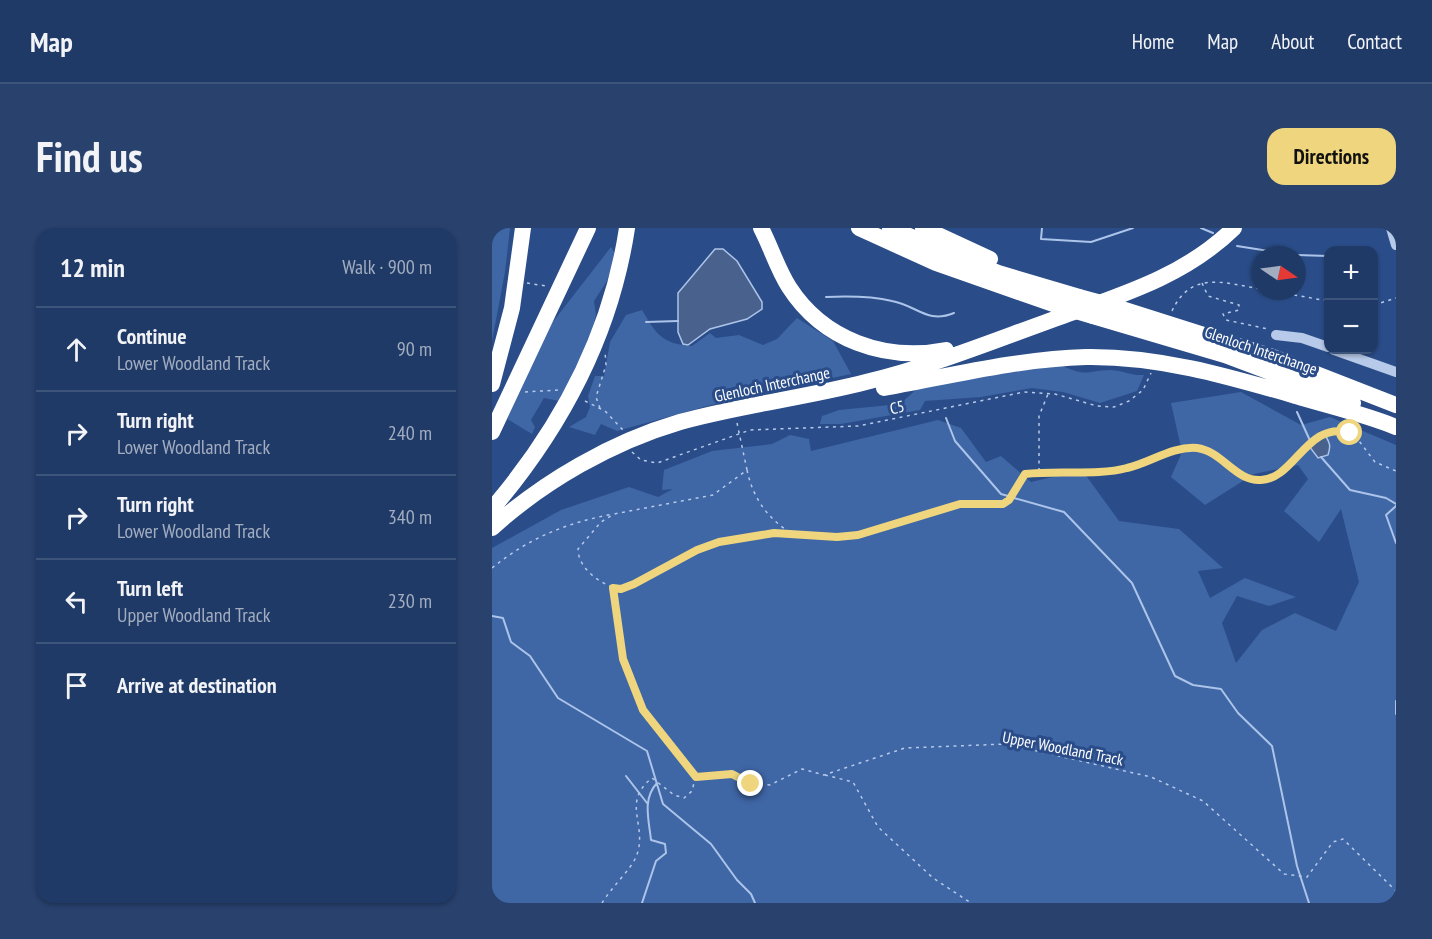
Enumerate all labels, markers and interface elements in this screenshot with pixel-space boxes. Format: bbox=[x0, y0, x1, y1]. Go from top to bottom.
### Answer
text: Map bbox=[30, 23, 73, 60]
text: Home bbox=[1132, 28, 1174, 55]
text: Map bbox=[1207, 28, 1238, 55]
text: About bbox=[1271, 28, 1314, 55]
text: Contact bbox=[1347, 28, 1402, 55]
button: Directions bbox=[1267, 128, 1396, 185]
text: Find us bbox=[36, 129, 143, 184]
north arrow bbox=[1252, 246, 1306, 300]
map controls bbox=[1324, 246, 1378, 354]
button: + bbox=[1324, 246, 1378, 300]
text: 12 min bbox=[60, 251, 125, 284]
text: Walk · 900 m bbox=[342, 254, 432, 280]
button: − bbox=[1324, 300, 1378, 354]
street label: Glenloch Interchange bbox=[1202, 321, 1320, 379]
text: Continue bbox=[117, 322, 187, 350]
icon: ahead bbox=[60, 333, 93, 366]
text: 90 m bbox=[397, 336, 432, 362]
text: Lower Woodland Track bbox=[117, 350, 270, 376]
street label: Glenloch Interchange bbox=[712, 362, 832, 406]
street label: C5 bbox=[888, 396, 906, 418]
text: Turn right bbox=[117, 406, 194, 434]
icon: right bbox=[60, 417, 93, 450]
route start bbox=[1336, 419, 1362, 445]
text: 240 m bbox=[388, 420, 432, 446]
text: Lower Woodland Track bbox=[117, 434, 270, 460]
text: Turn right bbox=[117, 490, 194, 518]
icon: right bbox=[60, 501, 93, 534]
text: 340 m bbox=[388, 504, 432, 530]
text: Lower Woodland Track bbox=[117, 518, 270, 544]
text: Turn left bbox=[117, 574, 183, 602]
icon: left bbox=[60, 585, 93, 618]
text: 230 m bbox=[388, 588, 432, 614]
text: Upper Woodland Track bbox=[117, 602, 271, 628]
icon: arrive bbox=[60, 669, 93, 702]
text: Arrive at destination bbox=[117, 671, 277, 699]
street label: Upper Woodland Track bbox=[1001, 726, 1126, 770]
route end bbox=[737, 770, 763, 796]

